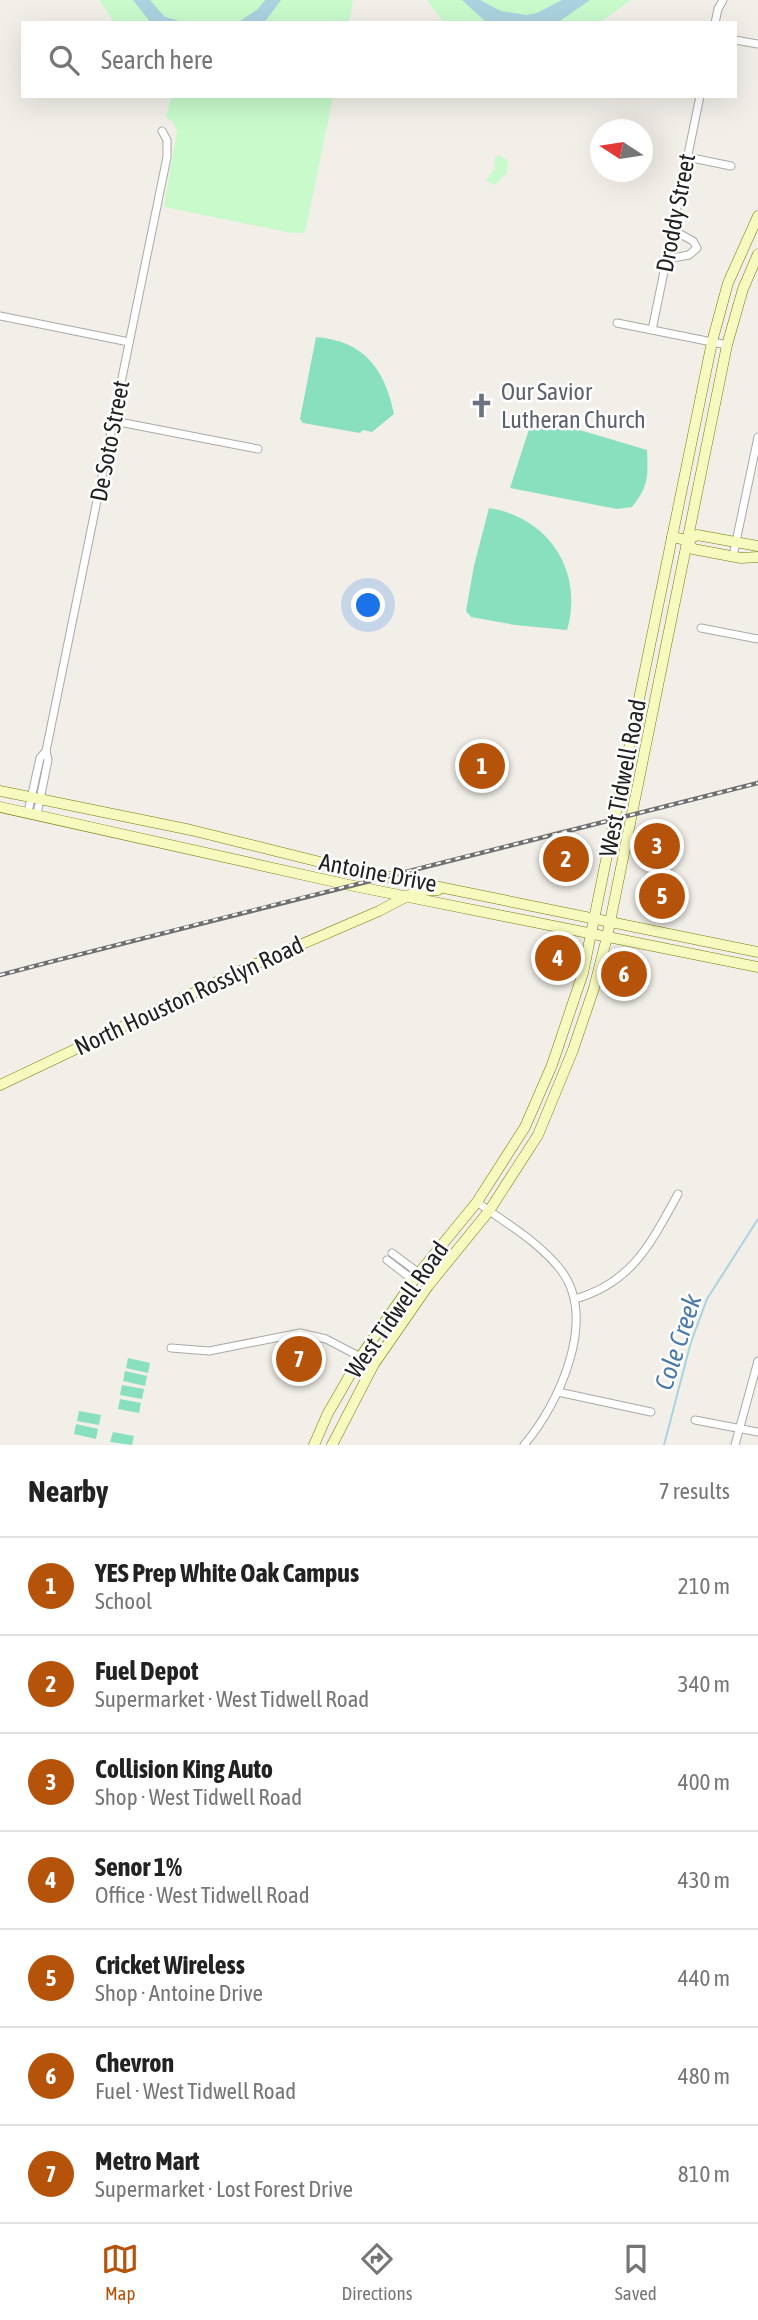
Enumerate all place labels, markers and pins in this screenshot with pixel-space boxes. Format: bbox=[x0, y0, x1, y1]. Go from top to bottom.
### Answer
place label: Our Savior Lutheran Church bbox=[501, 378, 646, 433]
church icon: Our Savior Lutheran Church bbox=[467, 392, 495, 420]
pin: 1 bbox=[459, 740, 505, 792]
pin: 3 bbox=[634, 820, 680, 872]
pin: 2 bbox=[543, 833, 589, 885]
pin: 5 bbox=[639, 870, 685, 922]
pin: 4 bbox=[535, 932, 581, 984]
pin: 6 bbox=[601, 948, 647, 1000]
pin: 7 bbox=[276, 1333, 322, 1385]

